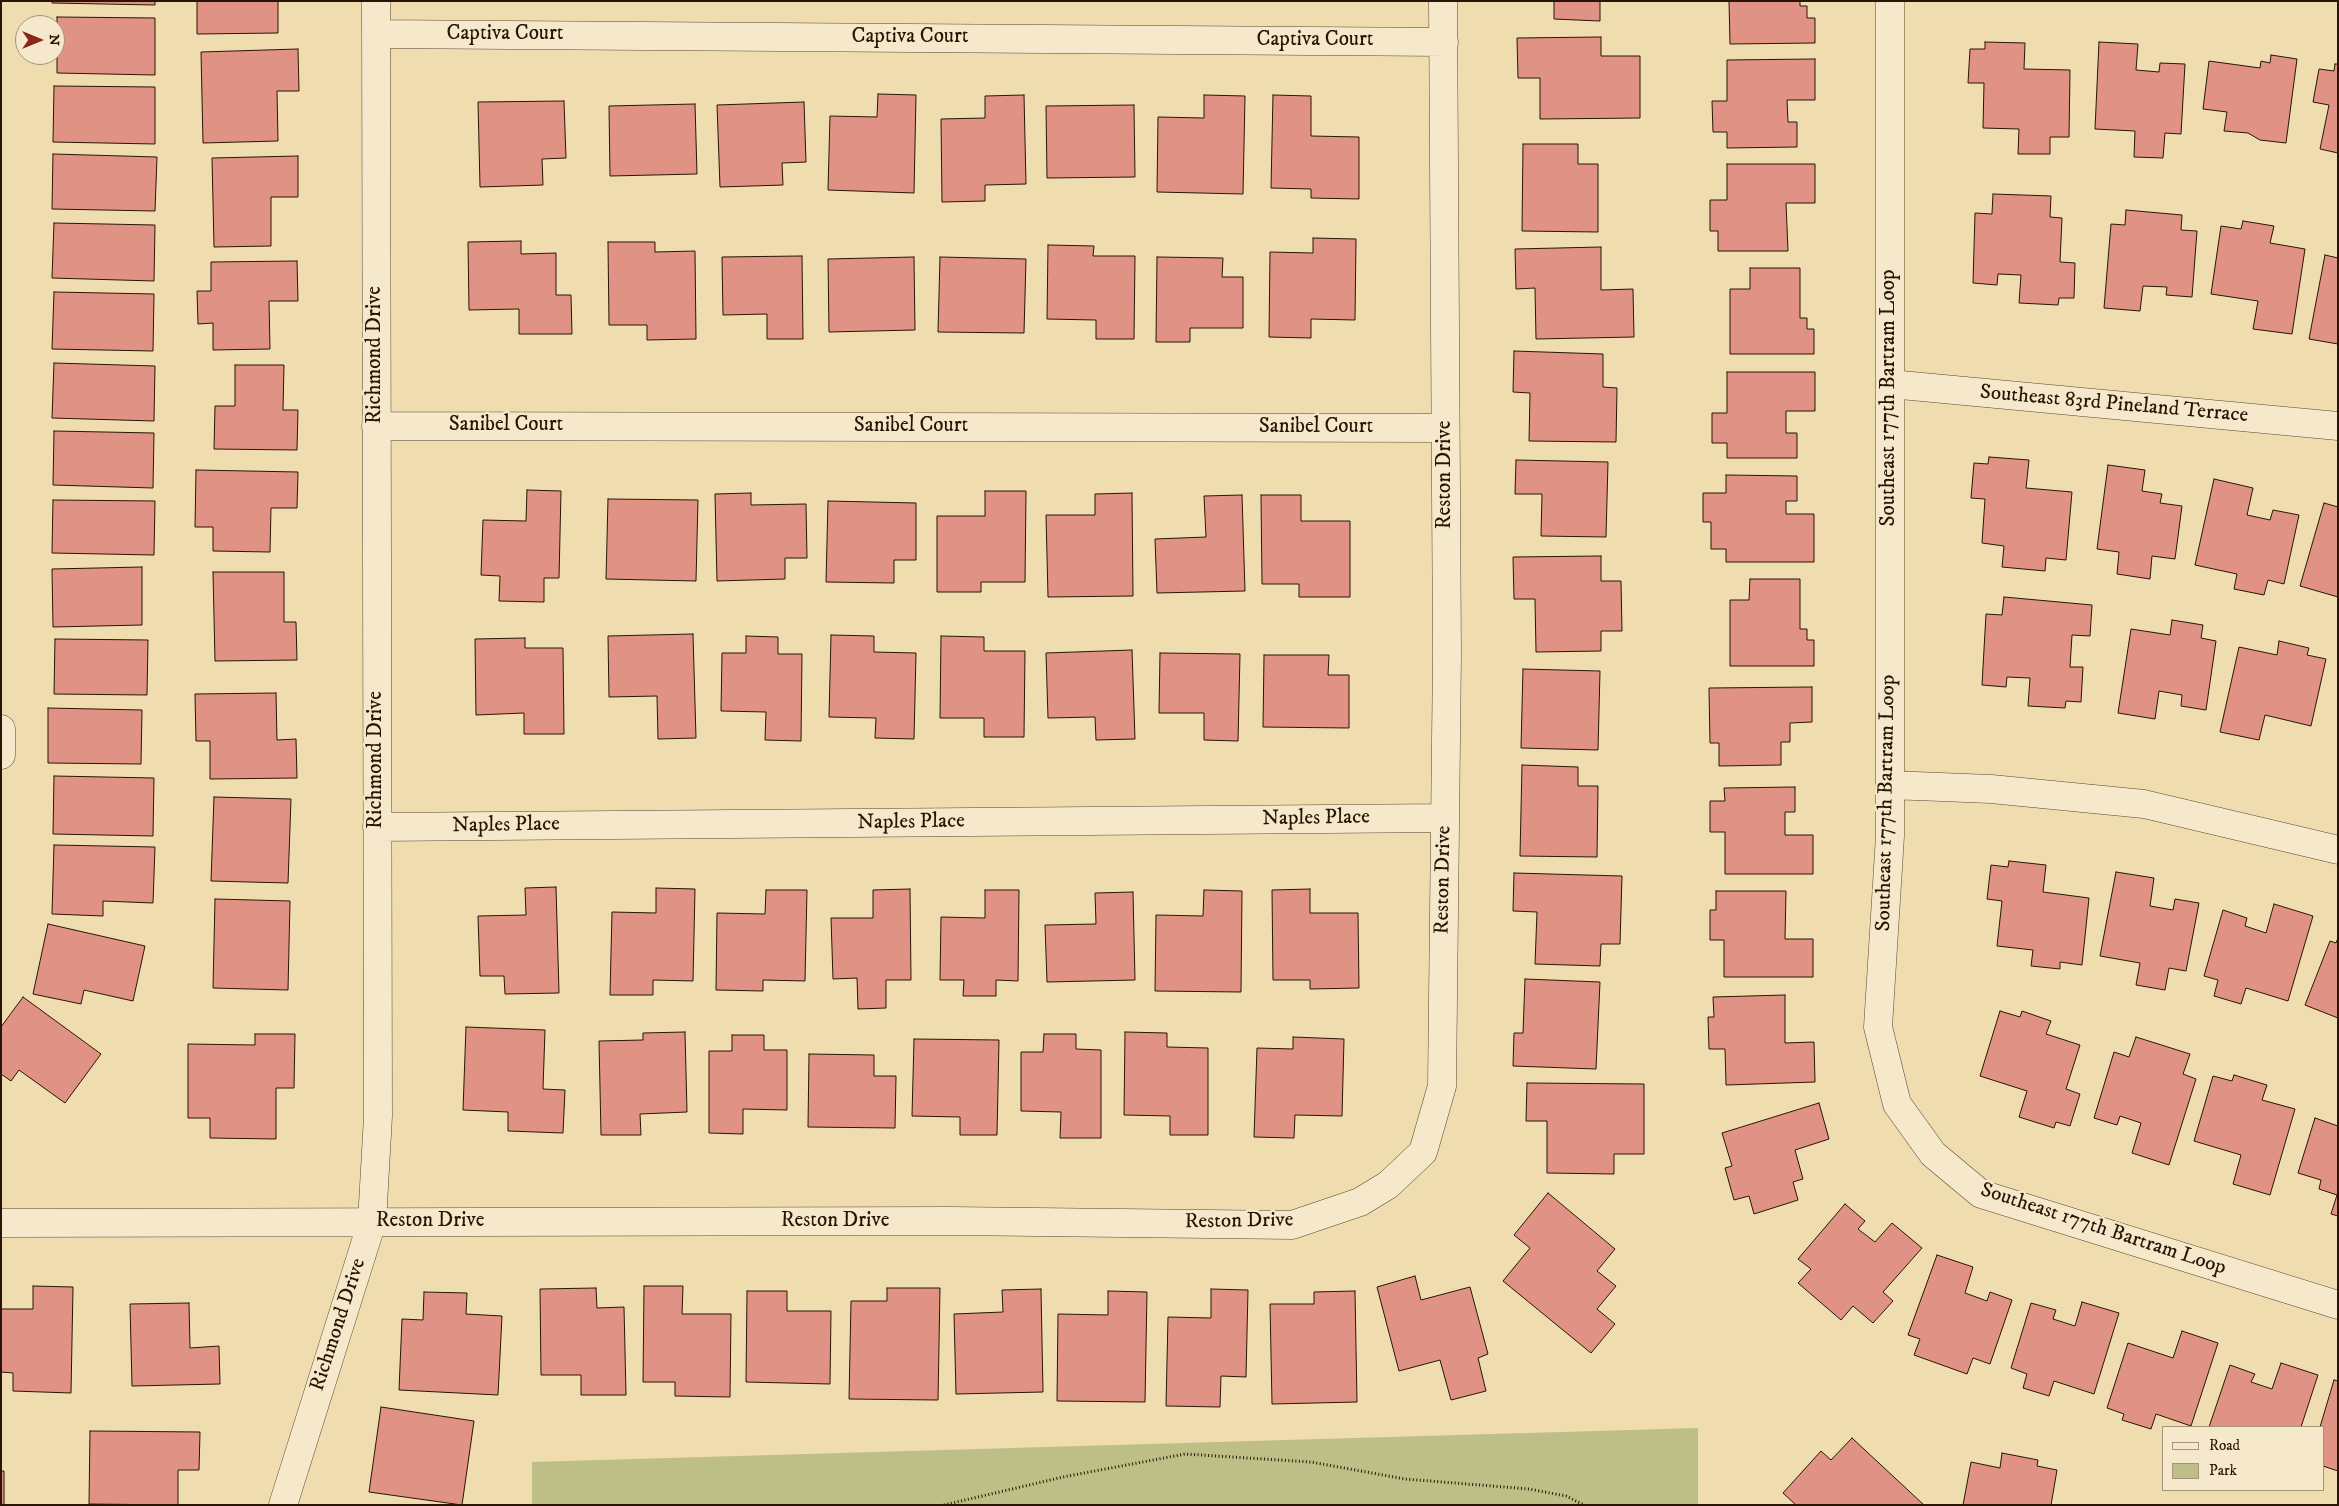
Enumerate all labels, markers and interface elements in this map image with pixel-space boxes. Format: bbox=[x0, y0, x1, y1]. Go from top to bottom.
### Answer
north arrow bbox=[15, 15, 65, 65]
street label: Captiva Court bbox=[446, 22, 564, 48]
street label: Captiva Court bbox=[851, 25, 969, 51]
street label: Captiva Court bbox=[1256, 28, 1374, 54]
text: N bbox=[45, 34, 63, 46]
street label: Southeast 177th Bartram Loop bbox=[1877, 270, 1903, 526]
street label: Richmond Drive bbox=[363, 286, 389, 424]
street label: Southeast 83rd Pineland Terrace bbox=[1979, 381, 2249, 429]
street label: Sanibel Court bbox=[449, 413, 563, 439]
street label: Sanibel Court bbox=[854, 414, 968, 440]
street label: Sanibel Court bbox=[1259, 415, 1373, 441]
street label: Reston Drive bbox=[1433, 421, 1459, 529]
street label: Southeast 177th Bartram Loop bbox=[1872, 674, 1902, 932]
street label: Richmond Drive bbox=[364, 691, 390, 829]
street label: Naples Place bbox=[1262, 805, 1370, 833]
street label: Naples Place bbox=[857, 809, 965, 837]
street label: Naples Place bbox=[452, 812, 560, 840]
street label: Reston Drive bbox=[1430, 825, 1458, 935]
street label: Southeast 177th Bartram Loop bbox=[1977, 1178, 2229, 1282]
street label: Reston Drive bbox=[1184, 1208, 1294, 1236]
street label: Reston Drive bbox=[376, 1209, 484, 1235]
street label: Reston Drive bbox=[781, 1209, 889, 1235]
street label: Richmond Drive bbox=[306, 1255, 372, 1395]
legend bbox=[2162, 1426, 2324, 1491]
text: Road bbox=[2209, 1436, 2240, 1455]
text: Park bbox=[2209, 1461, 2237, 1480]

